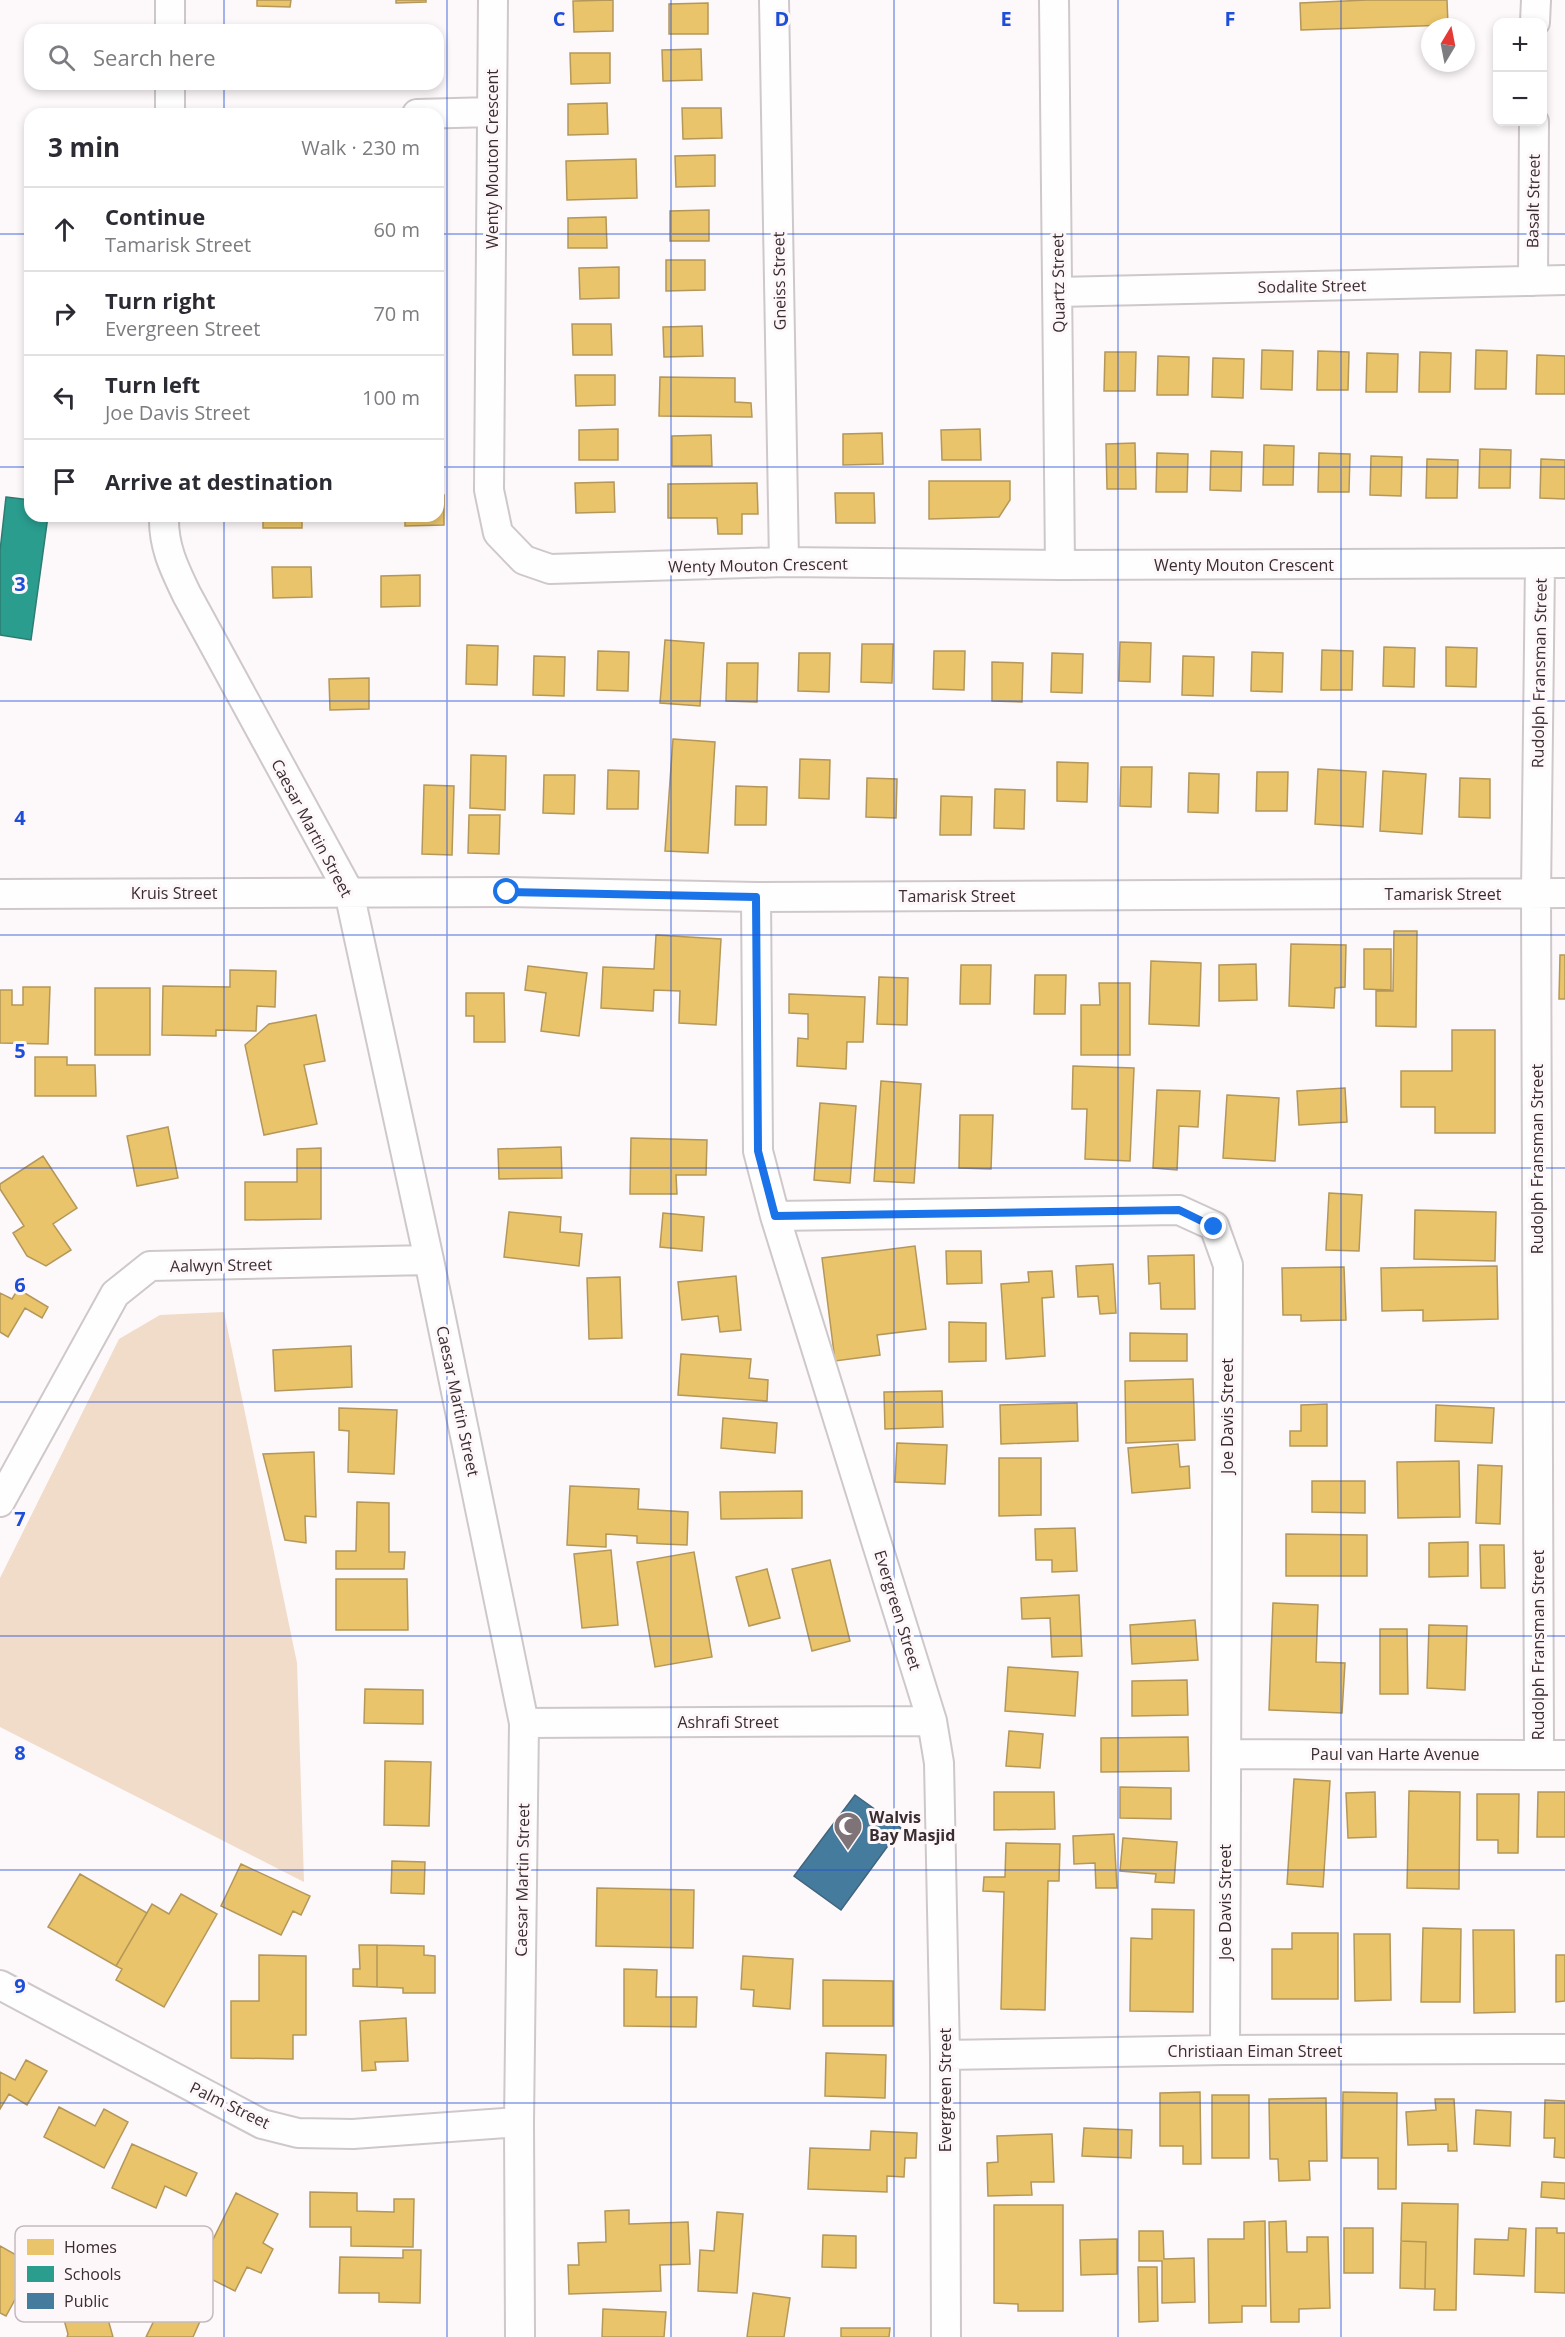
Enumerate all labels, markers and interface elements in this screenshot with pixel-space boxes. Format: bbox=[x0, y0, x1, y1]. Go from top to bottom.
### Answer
text: C bbox=[553, 5, 566, 32]
text: D bbox=[775, 5, 789, 32]
text: E bbox=[1000, 5, 1012, 32]
text: F bbox=[1225, 5, 1235, 32]
north arrow bbox=[1421, 18, 1475, 72]
map controls bbox=[1493, 18, 1547, 126]
button: + bbox=[1493, 18, 1547, 72]
search box bbox=[24, 24, 444, 90]
icon: search bbox=[45, 41, 78, 74]
text: Search here bbox=[93, 42, 216, 72]
street label: Wenty Mouton Crescent bbox=[481, 69, 503, 249]
button: − bbox=[1493, 72, 1547, 126]
text: 3 min bbox=[48, 129, 120, 165]
text: Walk · 230 m bbox=[301, 134, 420, 161]
street label: Basalt Street bbox=[1521, 153, 1545, 248]
text: Continue bbox=[105, 201, 205, 231]
icon: ahead bbox=[48, 213, 81, 246]
text: 60 m bbox=[373, 216, 420, 243]
text: Tamarisk Street bbox=[105, 231, 251, 258]
street label: Gneiss Street bbox=[767, 231, 791, 330]
street label: Quartz Street bbox=[1046, 233, 1070, 333]
street label: Sodalite Street bbox=[1257, 274, 1367, 298]
text: Turn right bbox=[105, 285, 216, 315]
icon: right bbox=[48, 297, 81, 330]
text: 70 m bbox=[373, 300, 420, 327]
text: Evergreen Street bbox=[105, 315, 260, 342]
text: Turn left bbox=[105, 369, 200, 399]
icon: left bbox=[48, 381, 81, 414]
text: 100 m bbox=[362, 384, 420, 411]
text: Joe Davis Street bbox=[105, 399, 250, 426]
icon: arrive bbox=[48, 465, 81, 498]
text: Arrive at destination bbox=[105, 466, 333, 496]
street label: Wenty Mouton Crescent bbox=[668, 552, 848, 578]
street label: Wenty Mouton Crescent bbox=[1154, 554, 1334, 576]
text: 3 bbox=[14, 570, 26, 597]
street label: Rudolph Fransman Street bbox=[1526, 577, 1552, 768]
street label: Caesar Martin Street bbox=[266, 755, 358, 901]
text: 4 bbox=[14, 804, 26, 831]
route start bbox=[493, 878, 519, 904]
street label: Kruis Street bbox=[131, 882, 218, 904]
street label: Tamarisk Street bbox=[1385, 883, 1502, 905]
street label: Tamarisk Street bbox=[899, 885, 1016, 907]
text: 5 bbox=[14, 1037, 26, 1064]
street label: Rudolph Fransman Street bbox=[1526, 1064, 1548, 1254]
route end bbox=[1200, 1213, 1226, 1239]
street label: Aalwyn Street bbox=[170, 1253, 273, 1277]
text: 6 bbox=[14, 1271, 26, 1298]
street label: Caesar Martin Street bbox=[431, 1324, 485, 1479]
street label: Joe Davis Street bbox=[1216, 1358, 1238, 1476]
text: 7 bbox=[14, 1505, 26, 1532]
street label: Evergreen Street bbox=[869, 1547, 927, 1673]
street label: Rudolph Fransman Street bbox=[1527, 1550, 1549, 1740]
street label: Ashrafi Street bbox=[677, 1711, 779, 1733]
text: 8 bbox=[14, 1739, 26, 1766]
street label: Paul van Harte Avenue bbox=[1310, 1743, 1480, 1765]
street label: Caesar Martin Street bbox=[510, 1803, 534, 1957]
place label: Walvis Bay Masjid bbox=[869, 1806, 955, 1846]
mosque icon: Walvis Bay Masjid bbox=[832, 1810, 864, 1852]
street label: Joe Davis Street bbox=[1214, 1844, 1236, 1962]
text: 9 bbox=[14, 1972, 26, 1999]
street label: Evergreen Street bbox=[934, 2028, 956, 2152]
street label: Christiaan Eiman Street bbox=[1168, 2040, 1343, 2062]
street label: Palm Street bbox=[186, 2076, 274, 2134]
legend bbox=[15, 2226, 213, 2322]
text: Homes bbox=[64, 2236, 117, 2258]
text: Schools bbox=[64, 2263, 121, 2285]
text: Public bbox=[64, 2290, 109, 2312]

